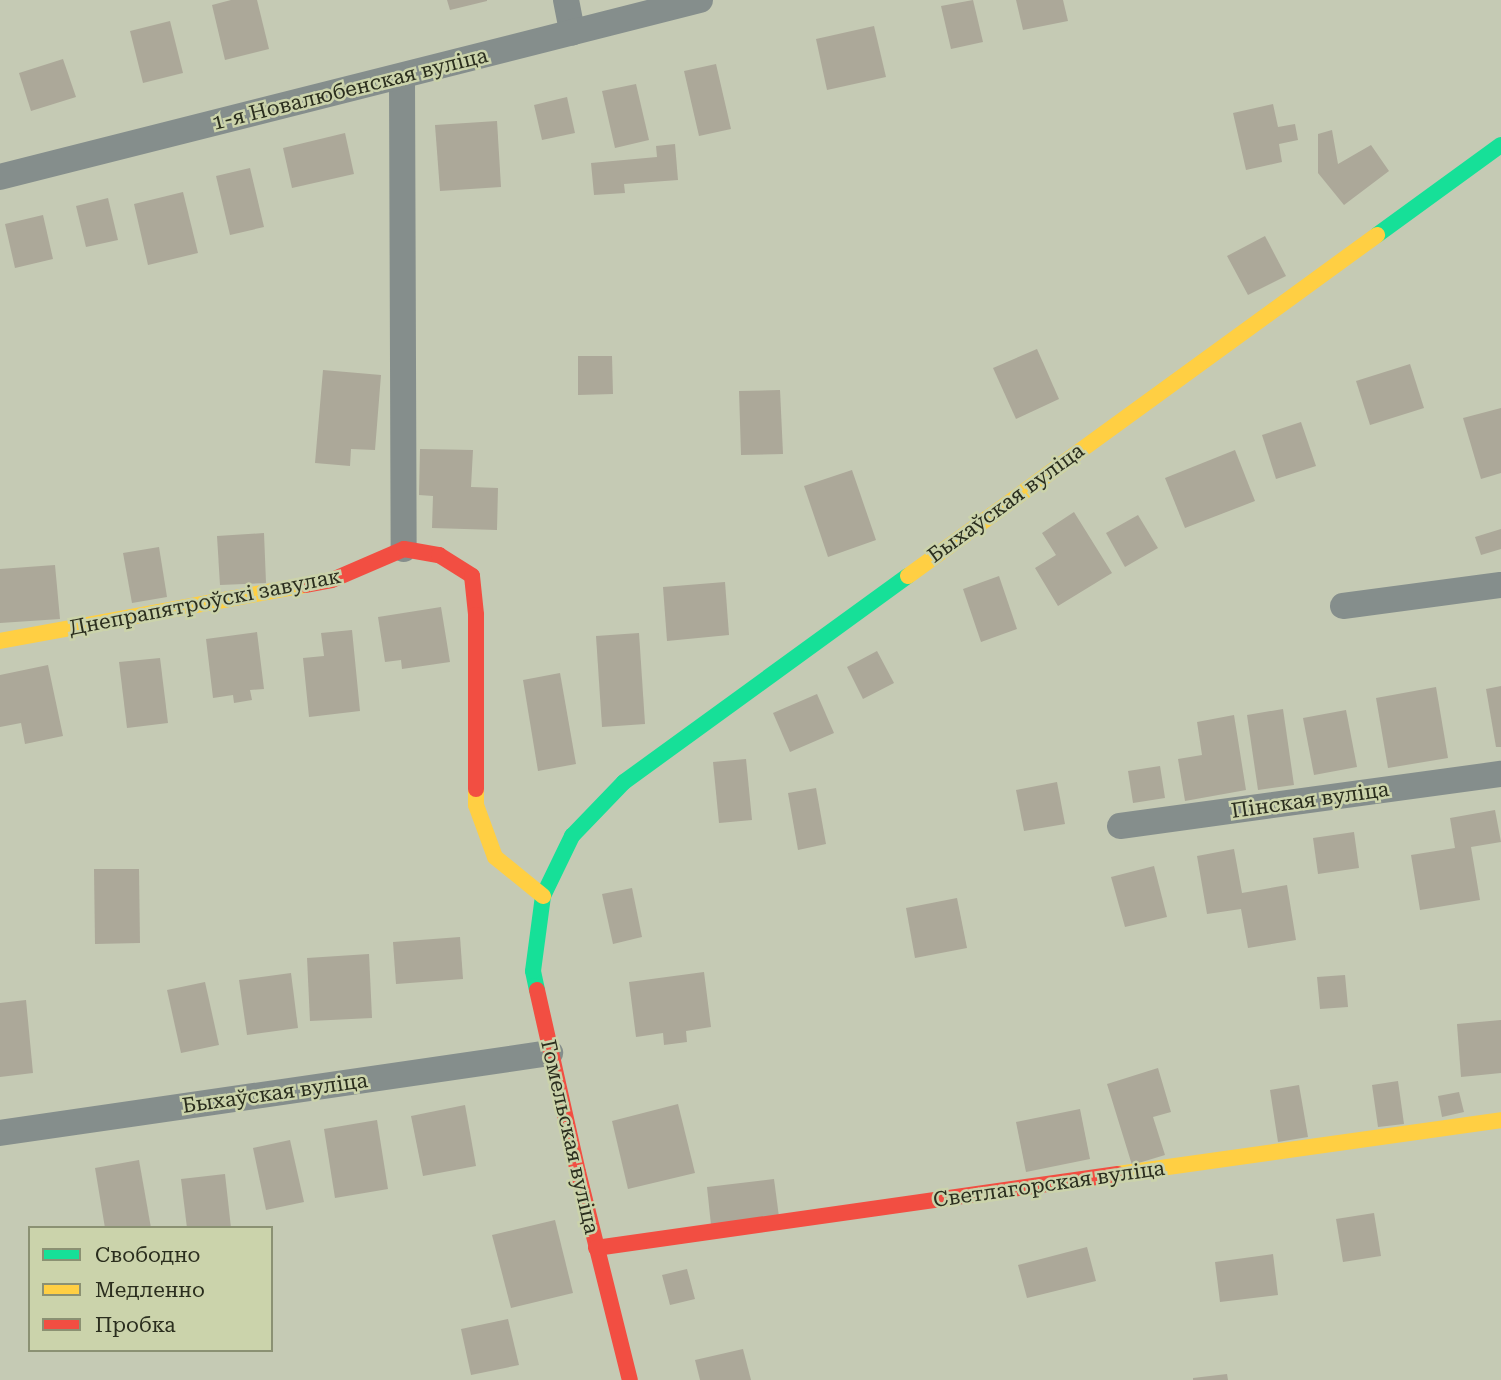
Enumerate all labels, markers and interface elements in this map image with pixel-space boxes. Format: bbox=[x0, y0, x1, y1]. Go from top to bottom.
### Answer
street label: 1-я Новалюбенская вуліца bbox=[209, 42, 491, 136]
street label: Быхаўская вуліца bbox=[923, 438, 1089, 568]
street label: Днепрапятроўскі завулак bbox=[67, 563, 343, 641]
street label: Пінская вуліца bbox=[1229, 776, 1391, 824]
street label: Гомельская вуліца bbox=[535, 1037, 605, 1237]
street label: Быхаўская вуліца bbox=[181, 1067, 369, 1119]
street label: Светлагорская вуліца bbox=[932, 1155, 1166, 1213]
legend bbox=[28, 1226, 273, 1352]
text: Свободно bbox=[95, 1243, 201, 1267]
text: Медленно bbox=[95, 1278, 205, 1302]
text: Пробка bbox=[95, 1313, 176, 1337]

